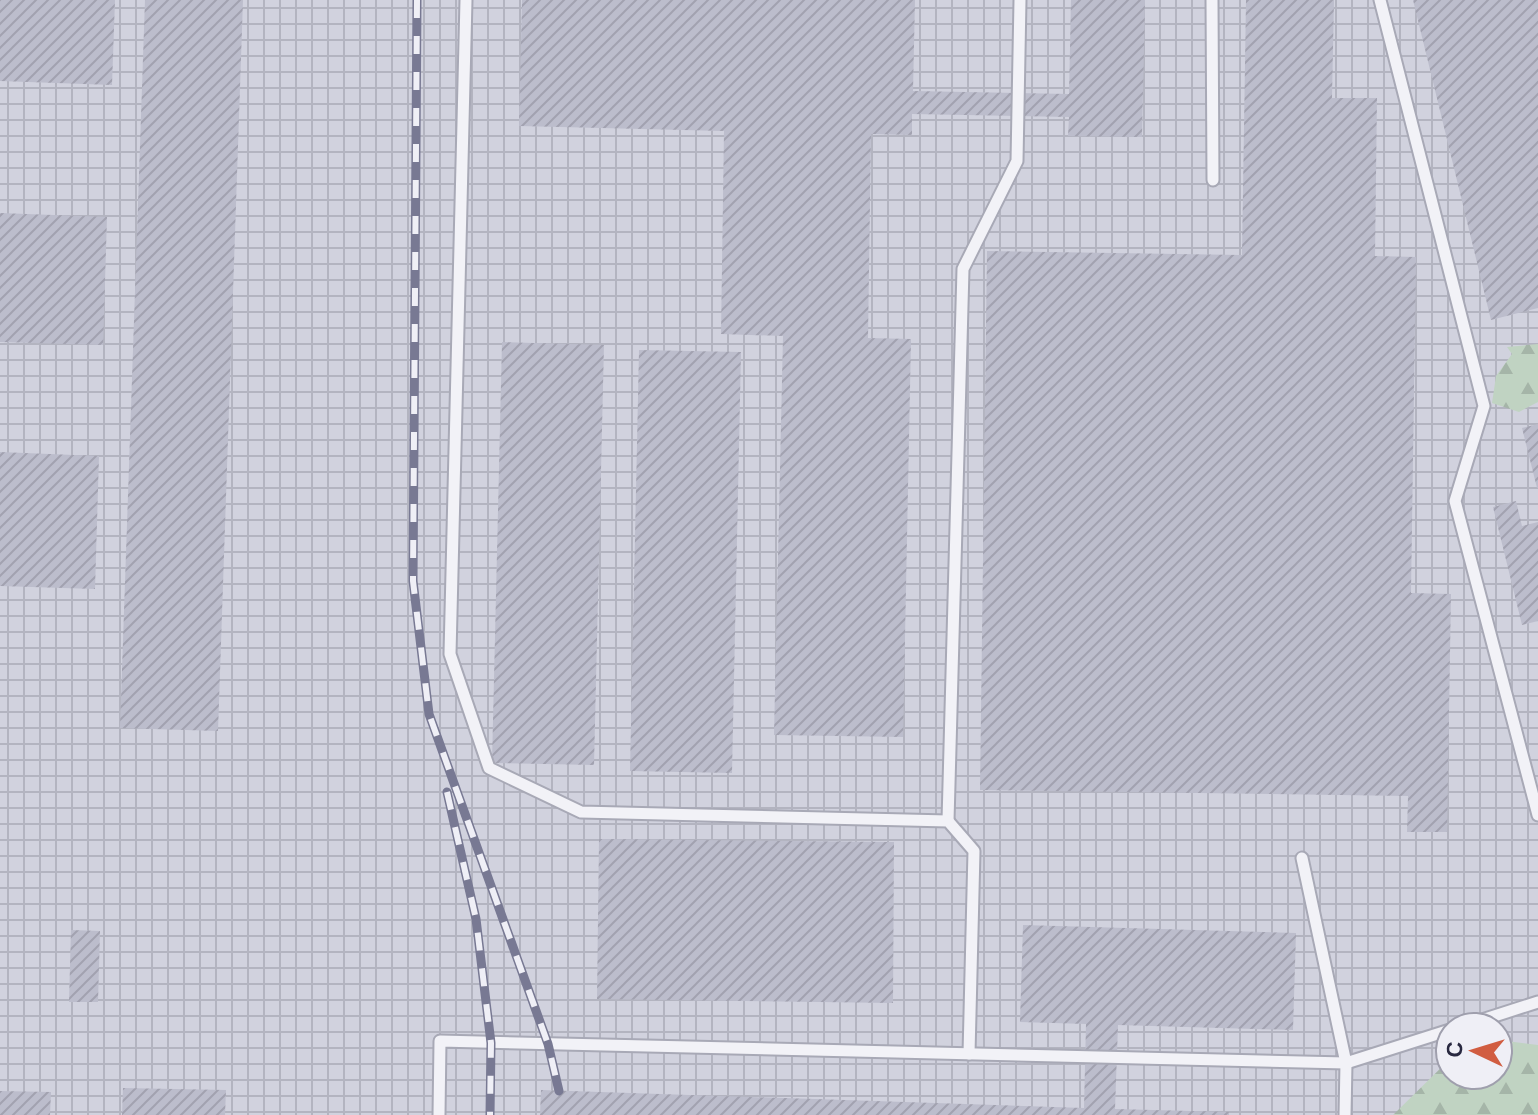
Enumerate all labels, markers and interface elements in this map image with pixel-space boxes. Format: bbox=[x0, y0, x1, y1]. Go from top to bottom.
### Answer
north arrow bbox=[1434, 1011, 1514, 1091]
text: С bbox=[1440, 1041, 1467, 1058]

